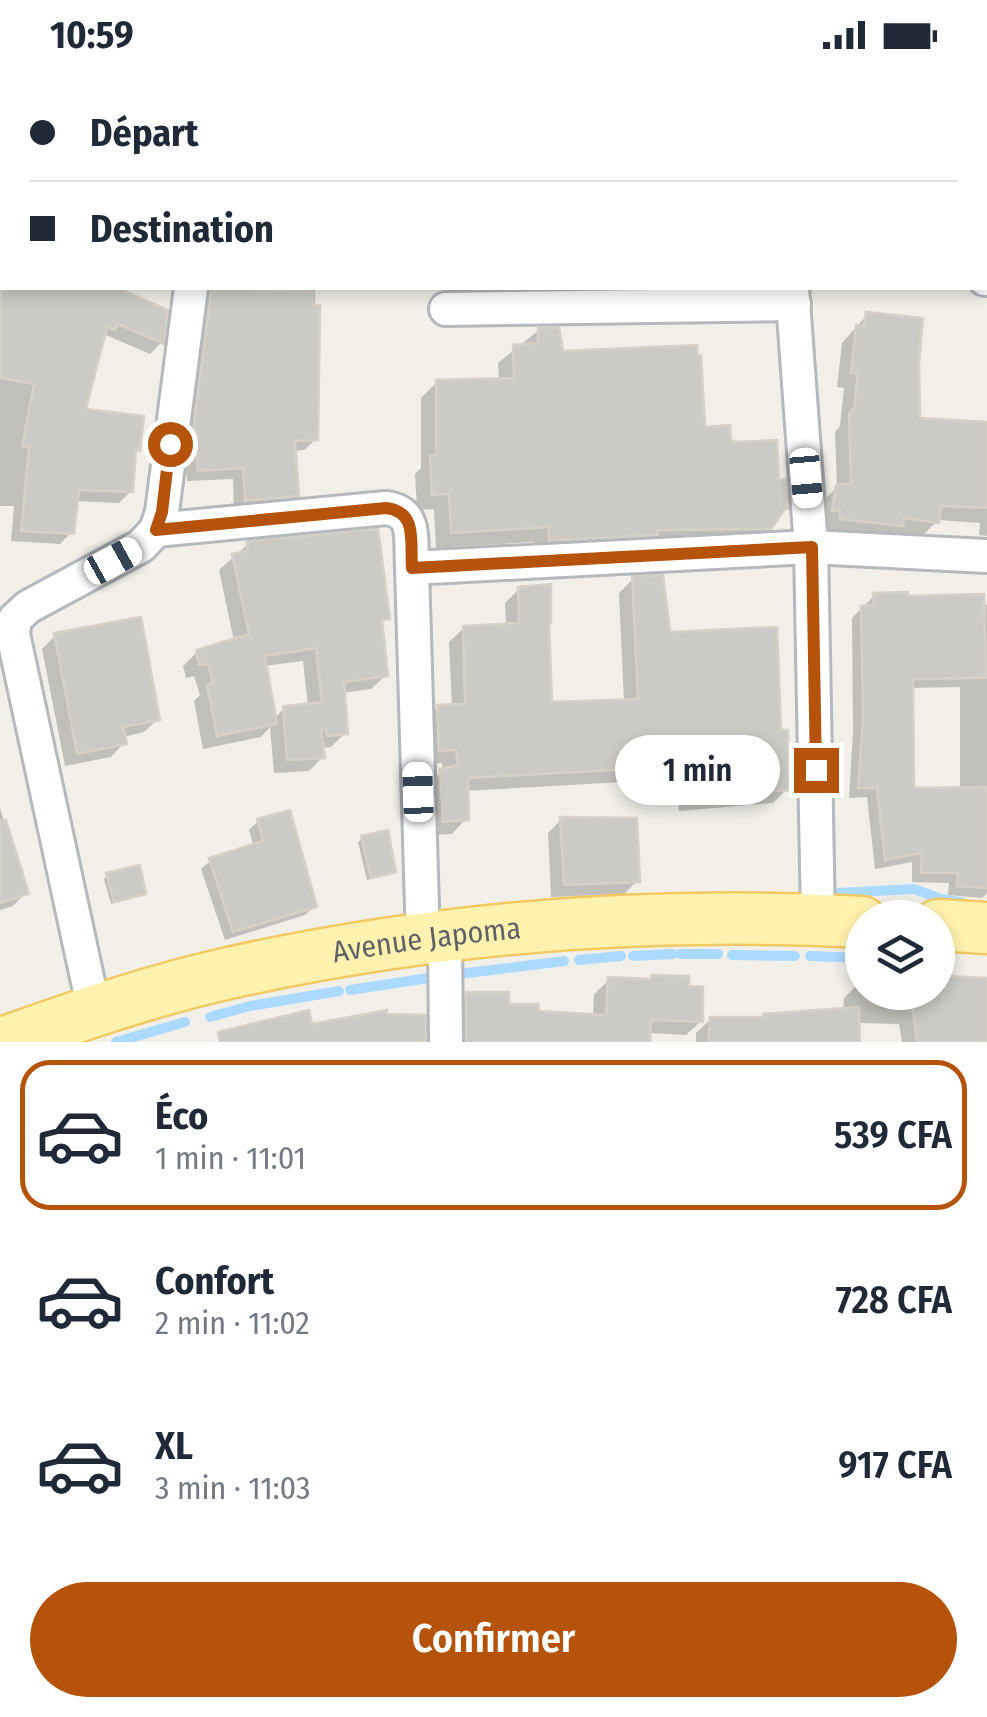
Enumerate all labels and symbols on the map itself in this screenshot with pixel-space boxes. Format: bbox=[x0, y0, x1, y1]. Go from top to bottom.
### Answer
route start bbox=[148, 422, 193, 467]
car bbox=[788, 447, 824, 509]
car bbox=[79, 533, 147, 589]
callout: 1 min bbox=[616, 735, 781, 805]
route end bbox=[794, 748, 839, 793]
car bbox=[402, 761, 434, 823]
street label: Avenue Japoma bbox=[330, 910, 522, 970]

